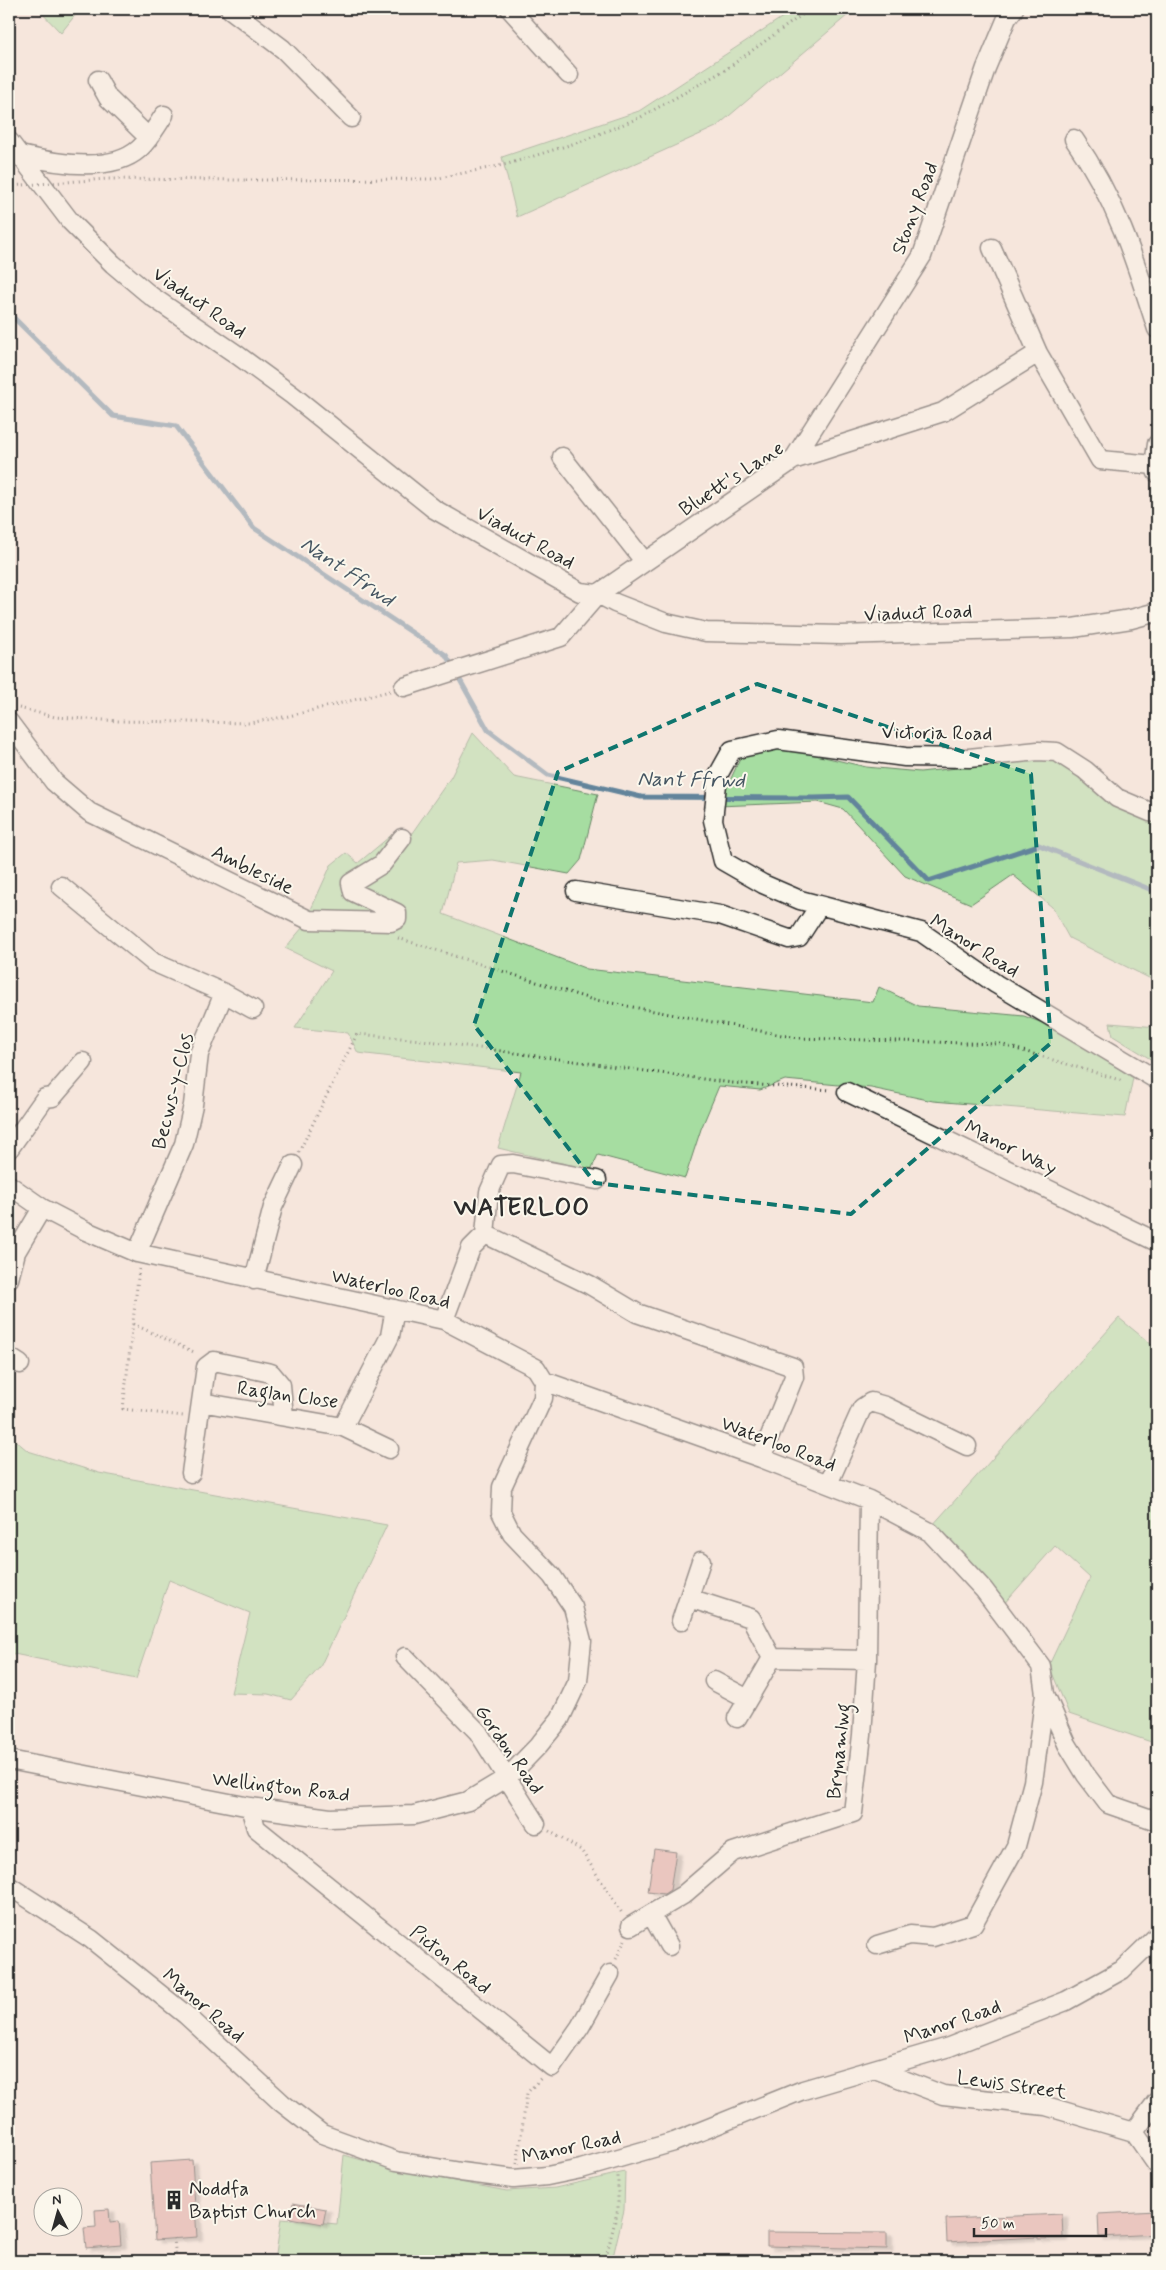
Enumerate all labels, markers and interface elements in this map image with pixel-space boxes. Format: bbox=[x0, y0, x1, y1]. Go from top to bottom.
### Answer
street label: Stony Road bbox=[885, 158, 945, 259]
street label: Viaduct Road bbox=[147, 261, 251, 345]
street label: Bluett's Lane bbox=[674, 435, 790, 523]
street label: Viaduct Road bbox=[471, 500, 579, 576]
water label: Nant Ffrwd bbox=[295, 530, 401, 614]
street label: Viaduct Road bbox=[863, 598, 973, 629]
street label: Victoria Road bbox=[881, 719, 993, 748]
water label: Nant Ffrwd bbox=[637, 765, 746, 795]
street label: Ambleside bbox=[207, 839, 298, 902]
street label: Manor Road bbox=[924, 908, 1024, 985]
street label: Becws-y-Clos bbox=[146, 1030, 201, 1152]
street label: Manor Way bbox=[959, 1114, 1061, 1182]
district label: WATERLOO bbox=[453, 1192, 590, 1225]
street label: Waterloo Road bbox=[328, 1263, 453, 1316]
street label: Raglan Close bbox=[235, 1375, 340, 1418]
street label: Waterloo Road bbox=[717, 1410, 840, 1479]
street label: Gordon Road bbox=[468, 1700, 550, 1800]
street label: Brynamlwg bbox=[821, 1702, 860, 1801]
street label: Wellington Road bbox=[210, 1766, 351, 1811]
street label: Picton Road bbox=[404, 1919, 496, 2001]
street label: Manor Road bbox=[156, 1963, 250, 2049]
street label: Manor Road bbox=[900, 1993, 1005, 2052]
street label: Lewis Street bbox=[955, 2064, 1069, 2107]
street label: Manor Road bbox=[519, 2124, 624, 2171]
place label: Noddfa Baptist Church bbox=[189, 2176, 316, 2226]
north arrow bbox=[32, 2188, 82, 2238]
building icon: Noddfa Baptist Church bbox=[163, 2189, 185, 2211]
text: N bbox=[51, 2191, 62, 2210]
scale bar bbox=[974, 2205, 1106, 2237]
text: 50 m bbox=[981, 2214, 1015, 2234]

